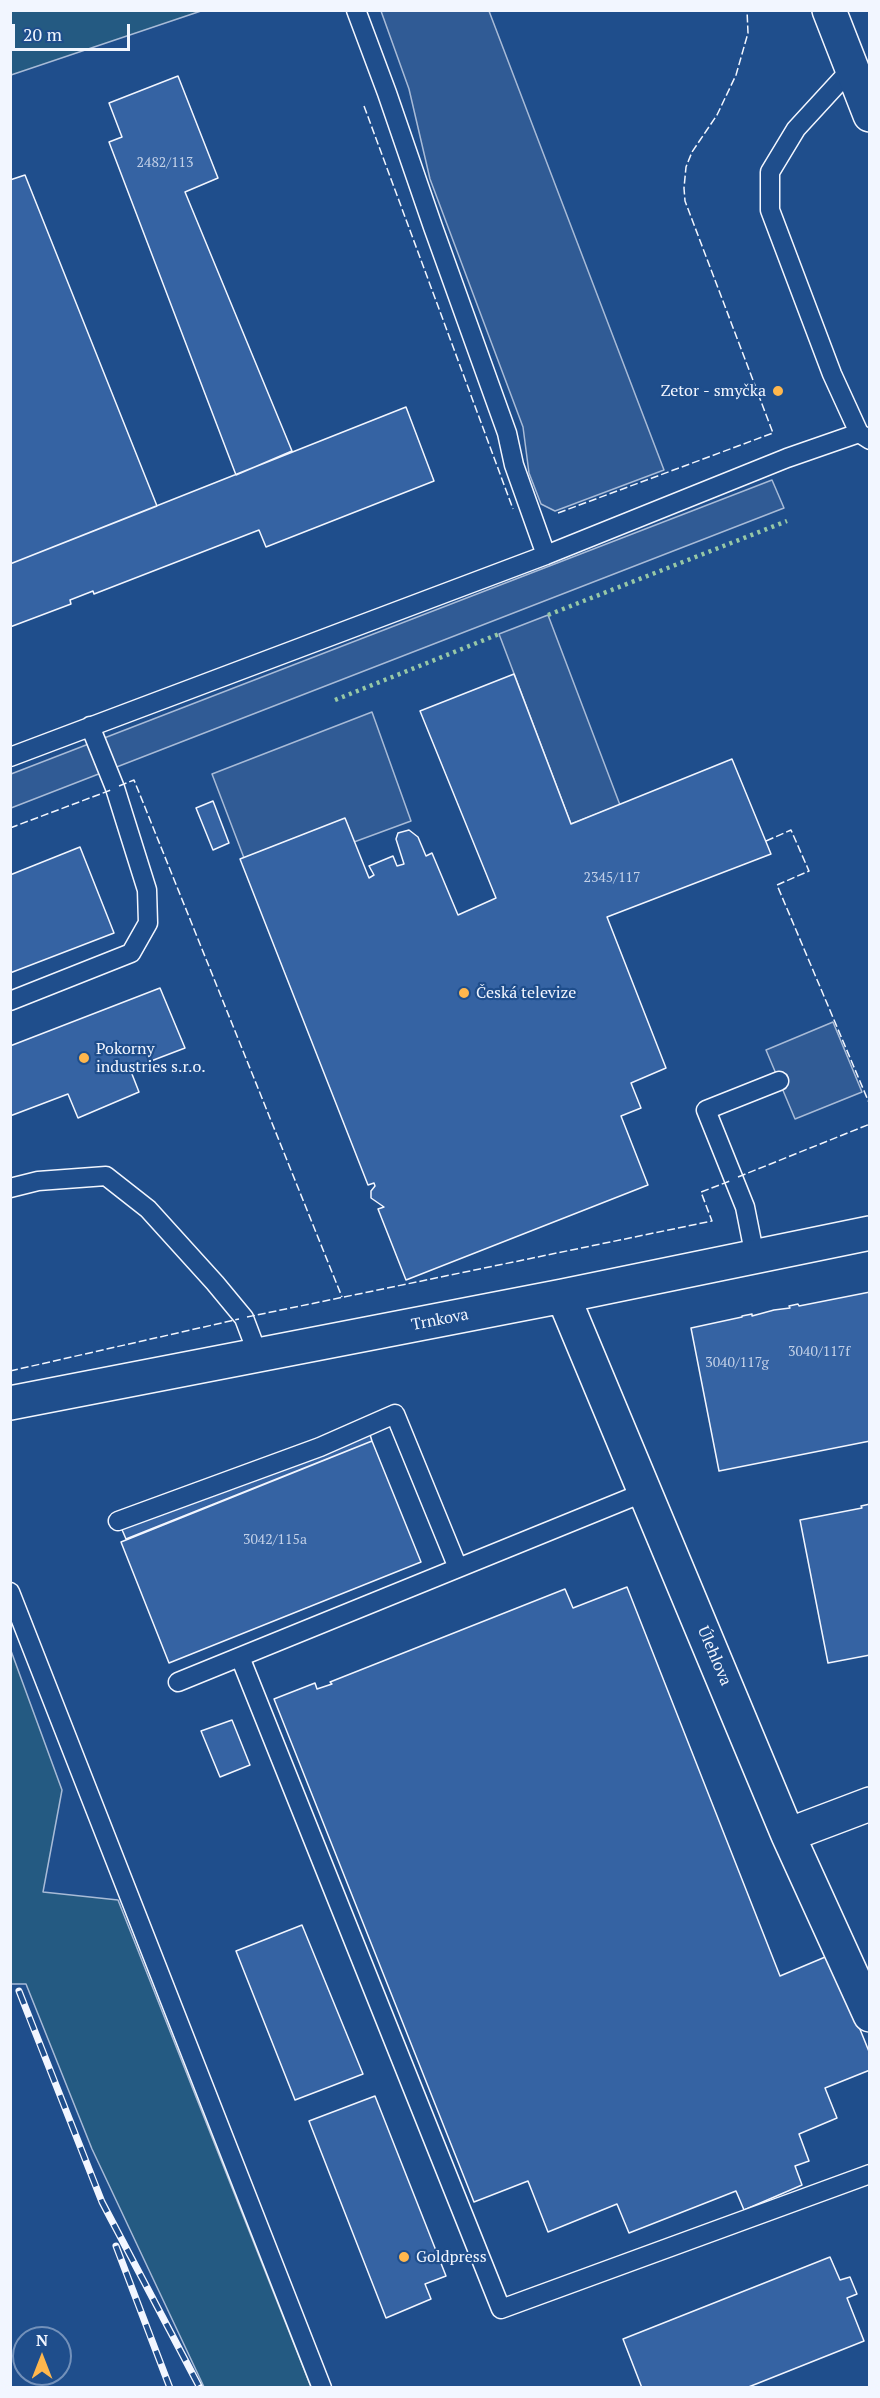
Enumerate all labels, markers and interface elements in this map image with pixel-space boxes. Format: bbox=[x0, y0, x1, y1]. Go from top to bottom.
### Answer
scale bar bbox=[15, 12, 134, 50]
text: 20 m bbox=[23, 22, 62, 46]
house number: 2482/113 bbox=[136, 155, 194, 171]
place label: Zetor - smyčka bbox=[661, 381, 766, 401]
marker: Zetor - smyčka bbox=[771, 384, 785, 398]
house number: 2345/117 bbox=[583, 870, 641, 886]
place label: Česká televize bbox=[476, 983, 576, 1003]
marker: Česká televize bbox=[457, 986, 471, 1000]
place label: Pokorny industries s.r.o. bbox=[96, 1039, 206, 1077]
marker: Pokorny industries s.r.o. bbox=[77, 1051, 91, 1065]
street label: Trnkova bbox=[410, 1305, 470, 1335]
house number: 3040/117f bbox=[788, 1344, 850, 1360]
house number: 3040/117g bbox=[705, 1355, 769, 1371]
house number: 3042/115a bbox=[243, 1532, 307, 1548]
street label: Úlehlova bbox=[693, 1623, 735, 1689]
place label: Goldpress bbox=[416, 2247, 487, 2267]
marker: Goldpress bbox=[397, 2250, 411, 2264]
north arrow bbox=[12, 2326, 72, 2386]
text: N bbox=[36, 2329, 48, 2351]

